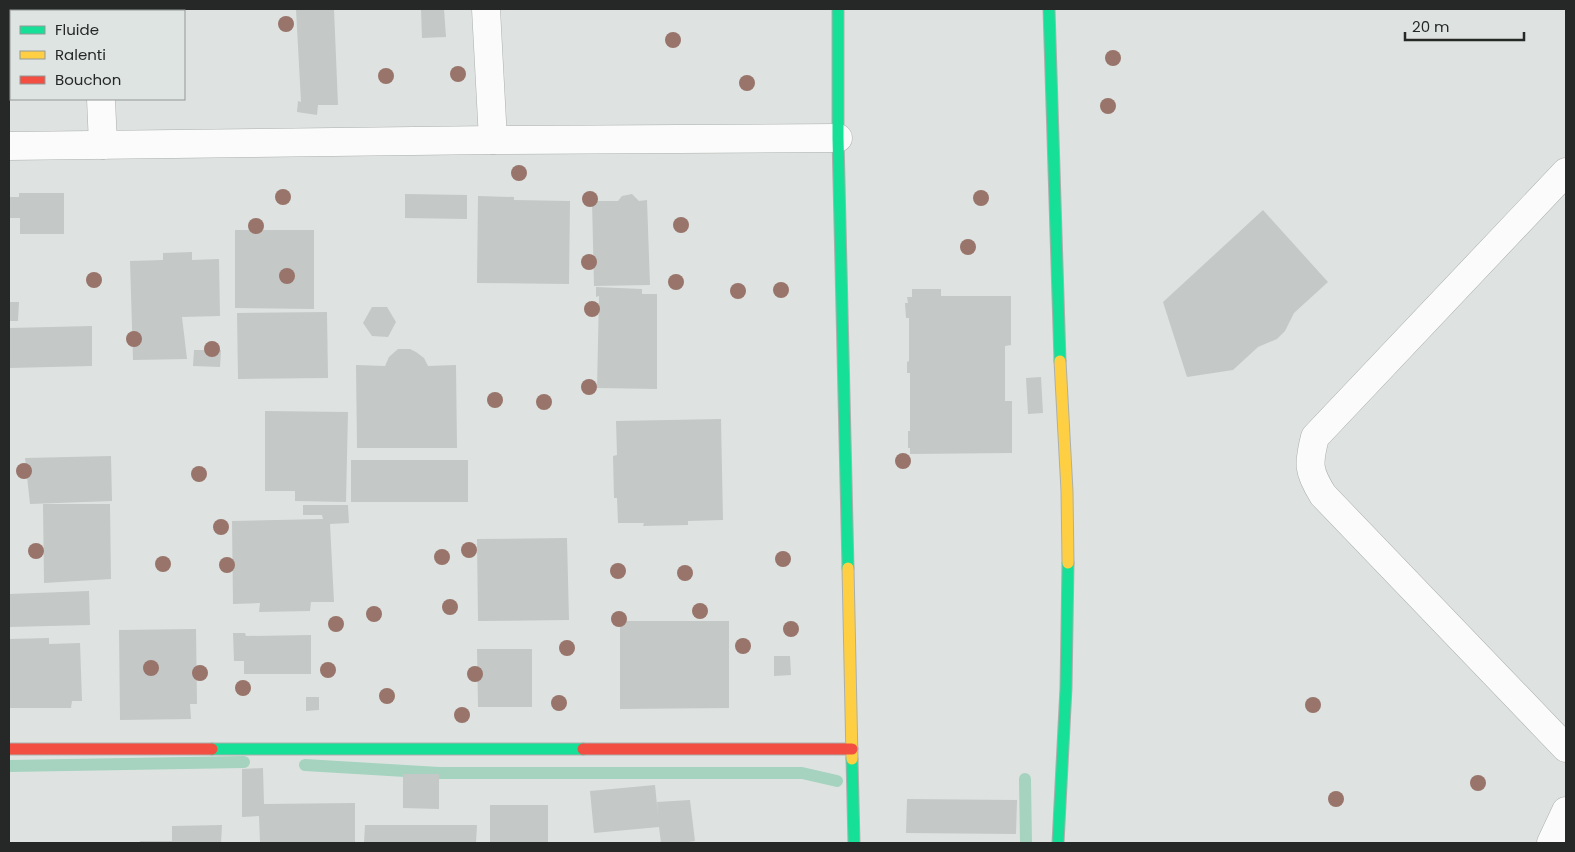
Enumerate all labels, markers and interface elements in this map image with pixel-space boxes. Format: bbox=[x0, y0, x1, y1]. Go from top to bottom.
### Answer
legend bbox=[10, 10, 185, 100]
scale bar bbox=[1405, 10, 1524, 42]
text: 20 m bbox=[1412, 16, 1450, 37]
text: Fluide bbox=[55, 19, 99, 40]
text: Ralenti bbox=[55, 44, 106, 65]
text: Bouchon bbox=[55, 69, 121, 90]

